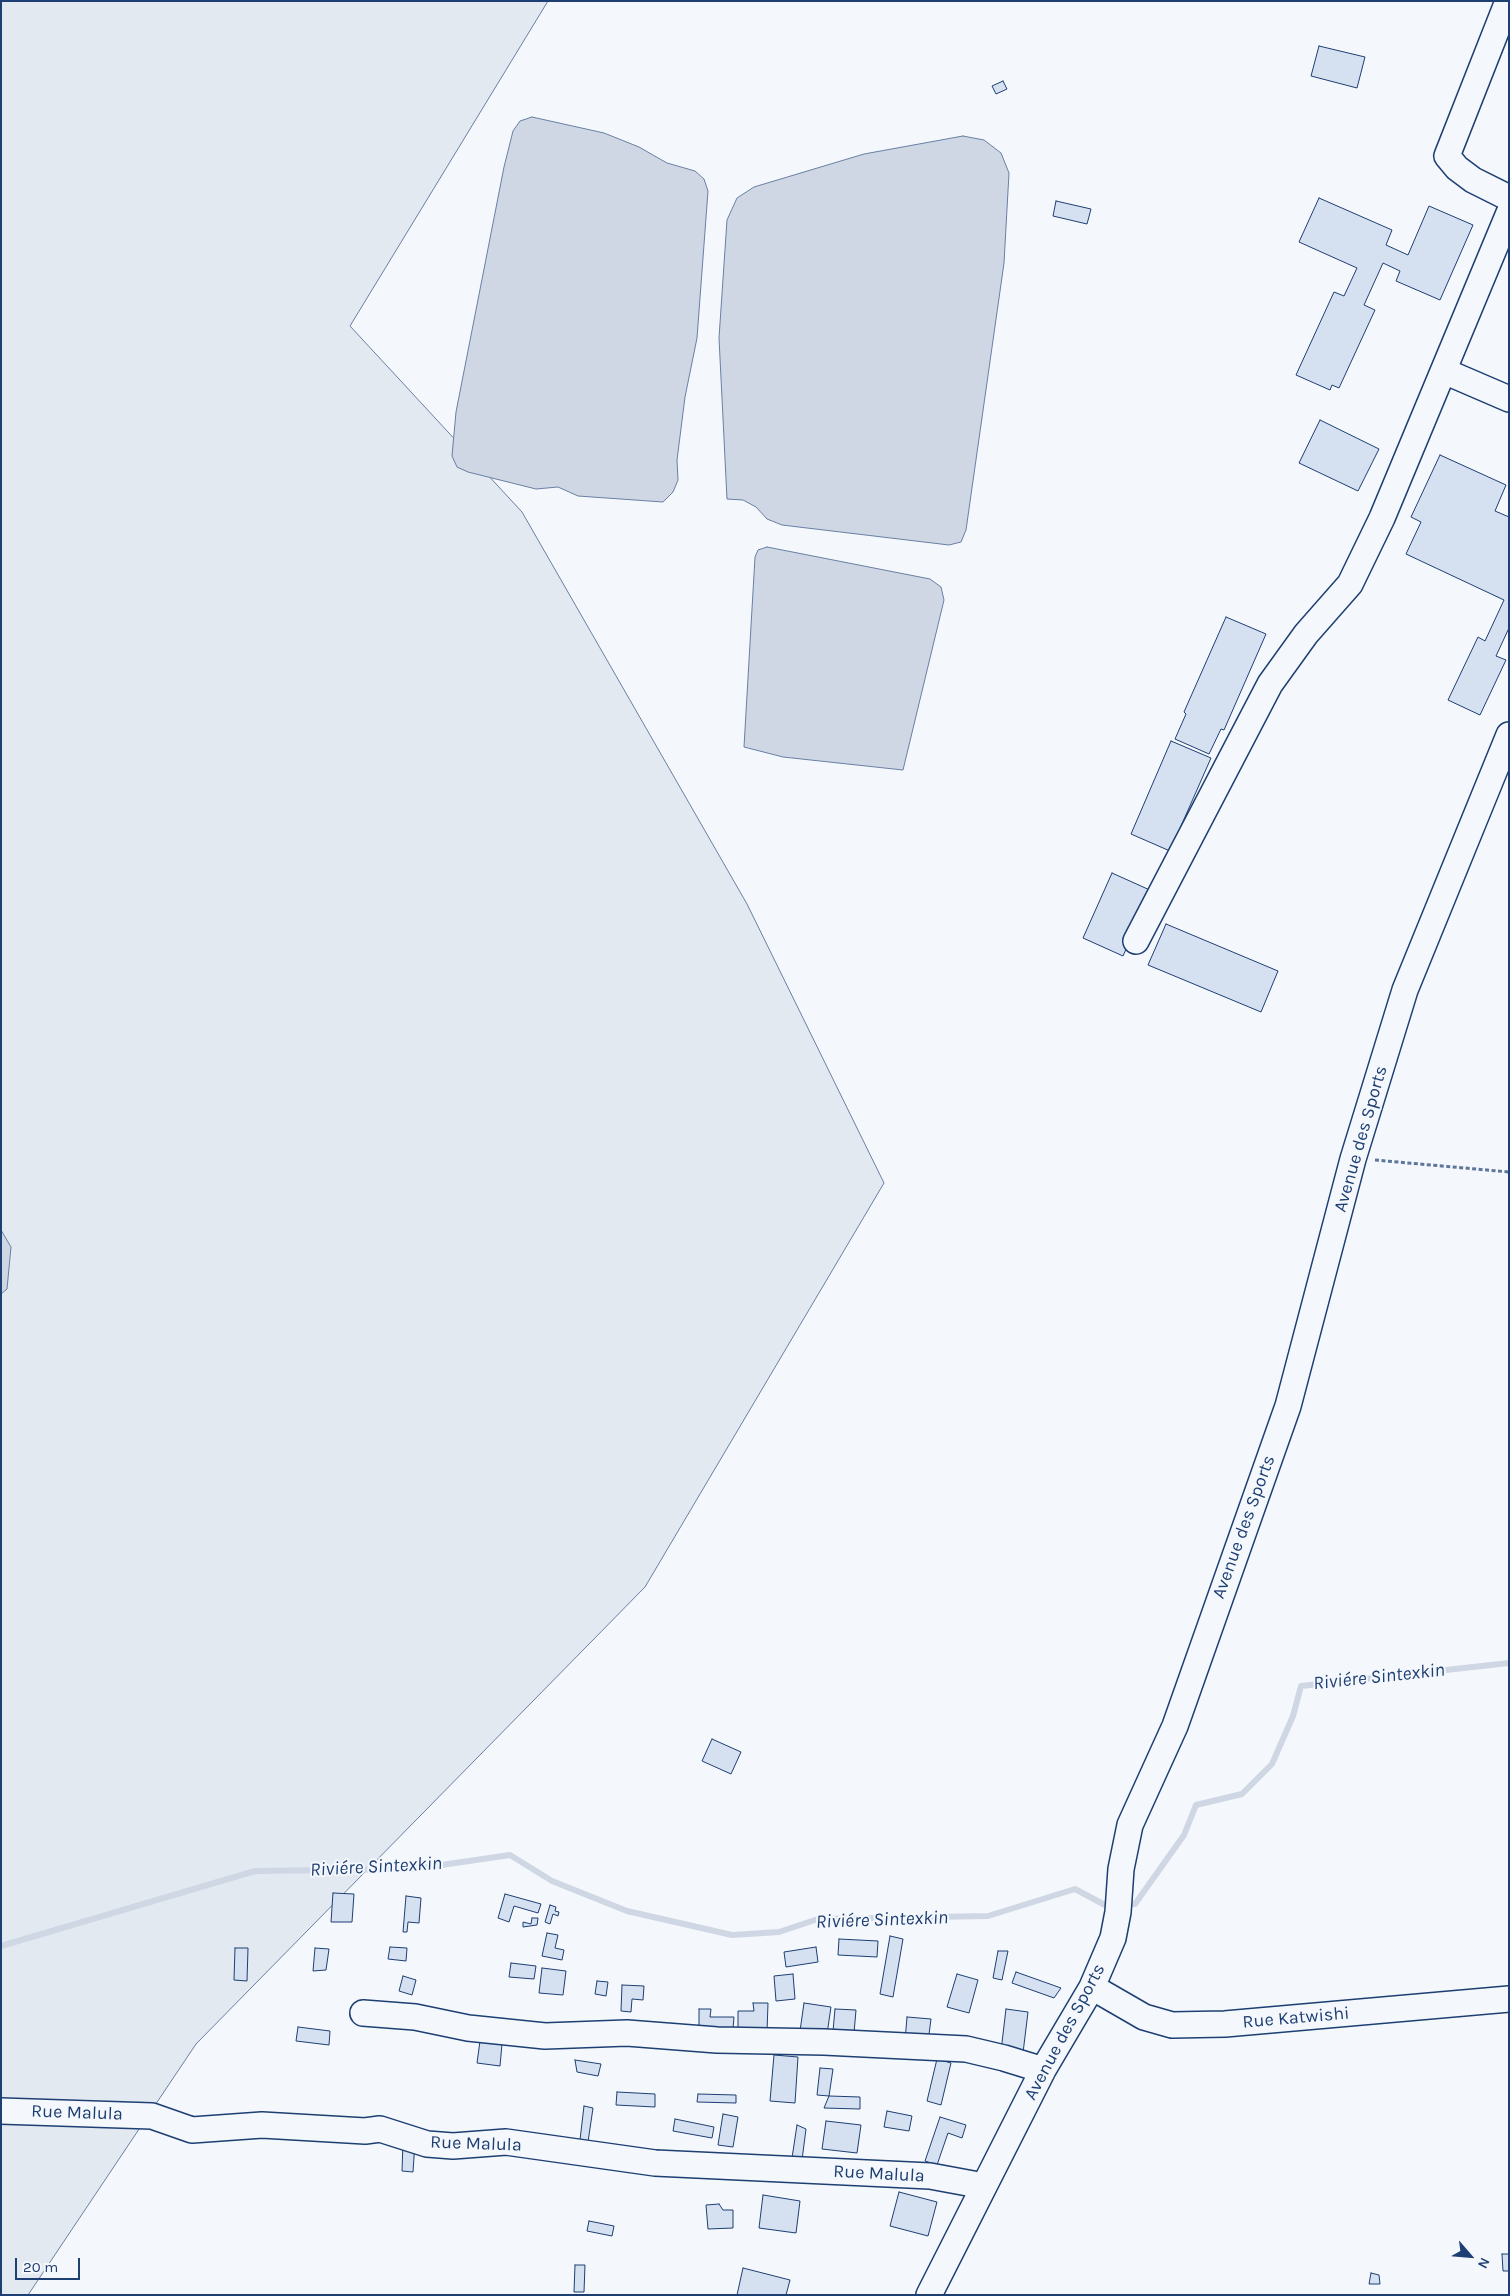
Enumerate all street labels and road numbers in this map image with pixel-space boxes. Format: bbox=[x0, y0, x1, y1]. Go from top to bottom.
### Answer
street label: Avenue des Sports bbox=[1330, 1063, 1392, 1215]
street label: Avenue des Sports bbox=[1208, 1452, 1280, 1602]
street label: Avenue des Sports bbox=[1020, 1960, 1110, 2104]
street label: Rue Katwishi bbox=[1242, 2003, 1350, 2033]
street label: Rue Malula bbox=[31, 2101, 123, 2125]
street label: Rue Malula bbox=[430, 2132, 522, 2156]
street label: Rue Malula bbox=[833, 2161, 925, 2187]

